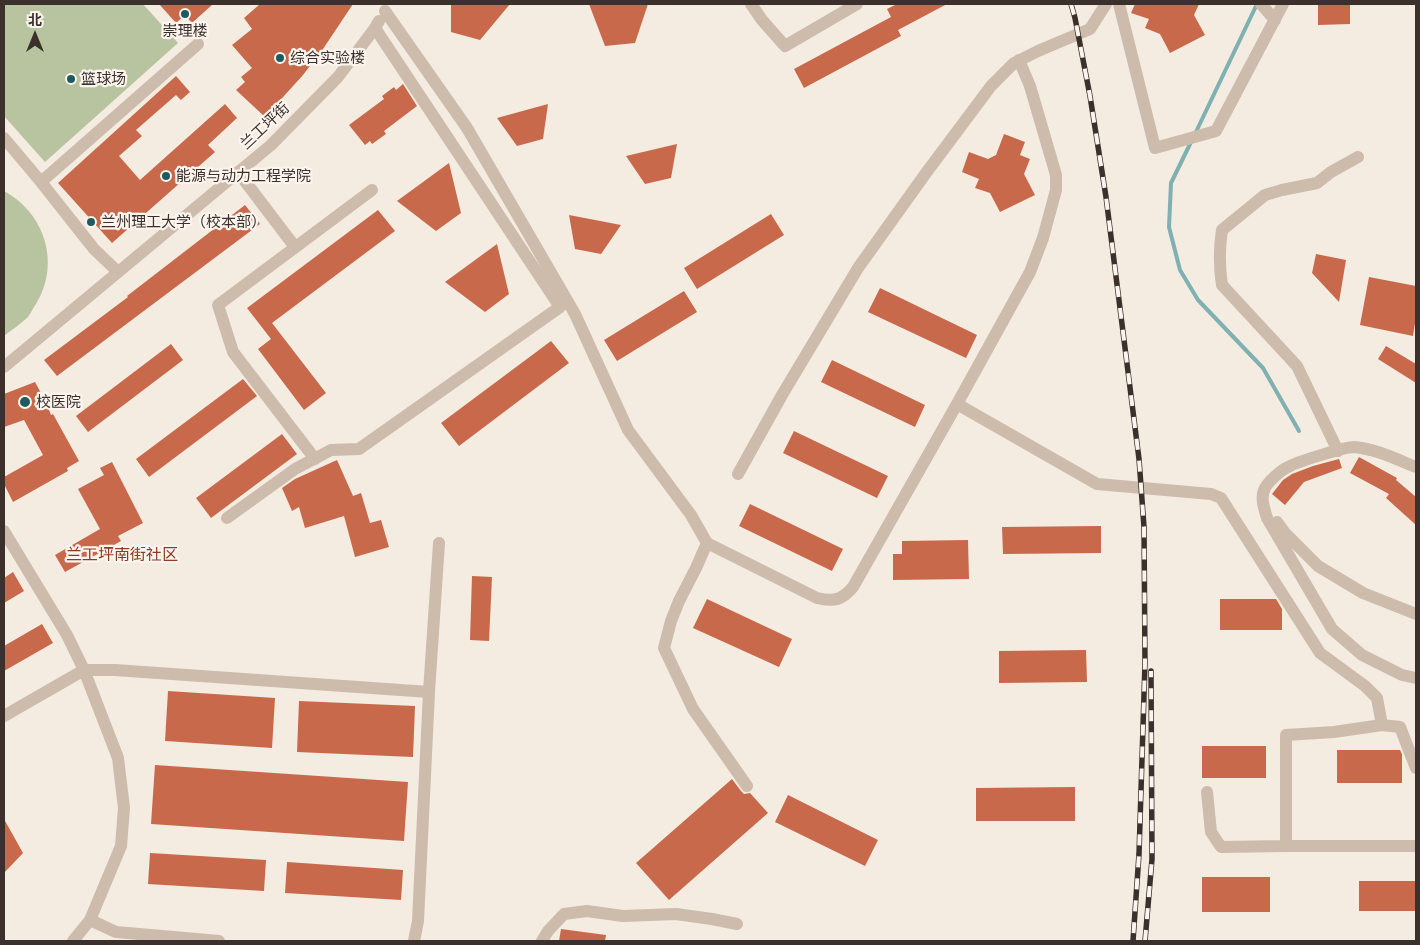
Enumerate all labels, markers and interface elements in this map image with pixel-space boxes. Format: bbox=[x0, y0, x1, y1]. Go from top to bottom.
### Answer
marker: 崇理楼 bbox=[179, 8, 191, 20]
north arrow bbox=[10, 10, 60, 60]
text: 北 bbox=[28, 11, 42, 28]
place label: 崇理楼 bbox=[163, 22, 207, 40]
place label: 综合实验楼 bbox=[290, 49, 365, 67]
marker: 综合实验楼 bbox=[274, 52, 286, 64]
place label: 篮球场 bbox=[81, 70, 126, 88]
marker: 篮球场 bbox=[65, 73, 77, 85]
street label: 兰工坪街 bbox=[237, 99, 293, 153]
place label: 能源与动力工程学院 bbox=[176, 167, 311, 185]
marker: 能源与动力工程学院 bbox=[160, 170, 172, 182]
place label: 兰州理工大学（校本部） bbox=[101, 213, 266, 231]
marker: 兰州理工大学（校本部） bbox=[85, 216, 97, 228]
place label: 校医院 bbox=[36, 393, 81, 411]
marker: 校医院 bbox=[18, 395, 32, 409]
district label: 兰工坪南街社区 bbox=[66, 545, 178, 565]

